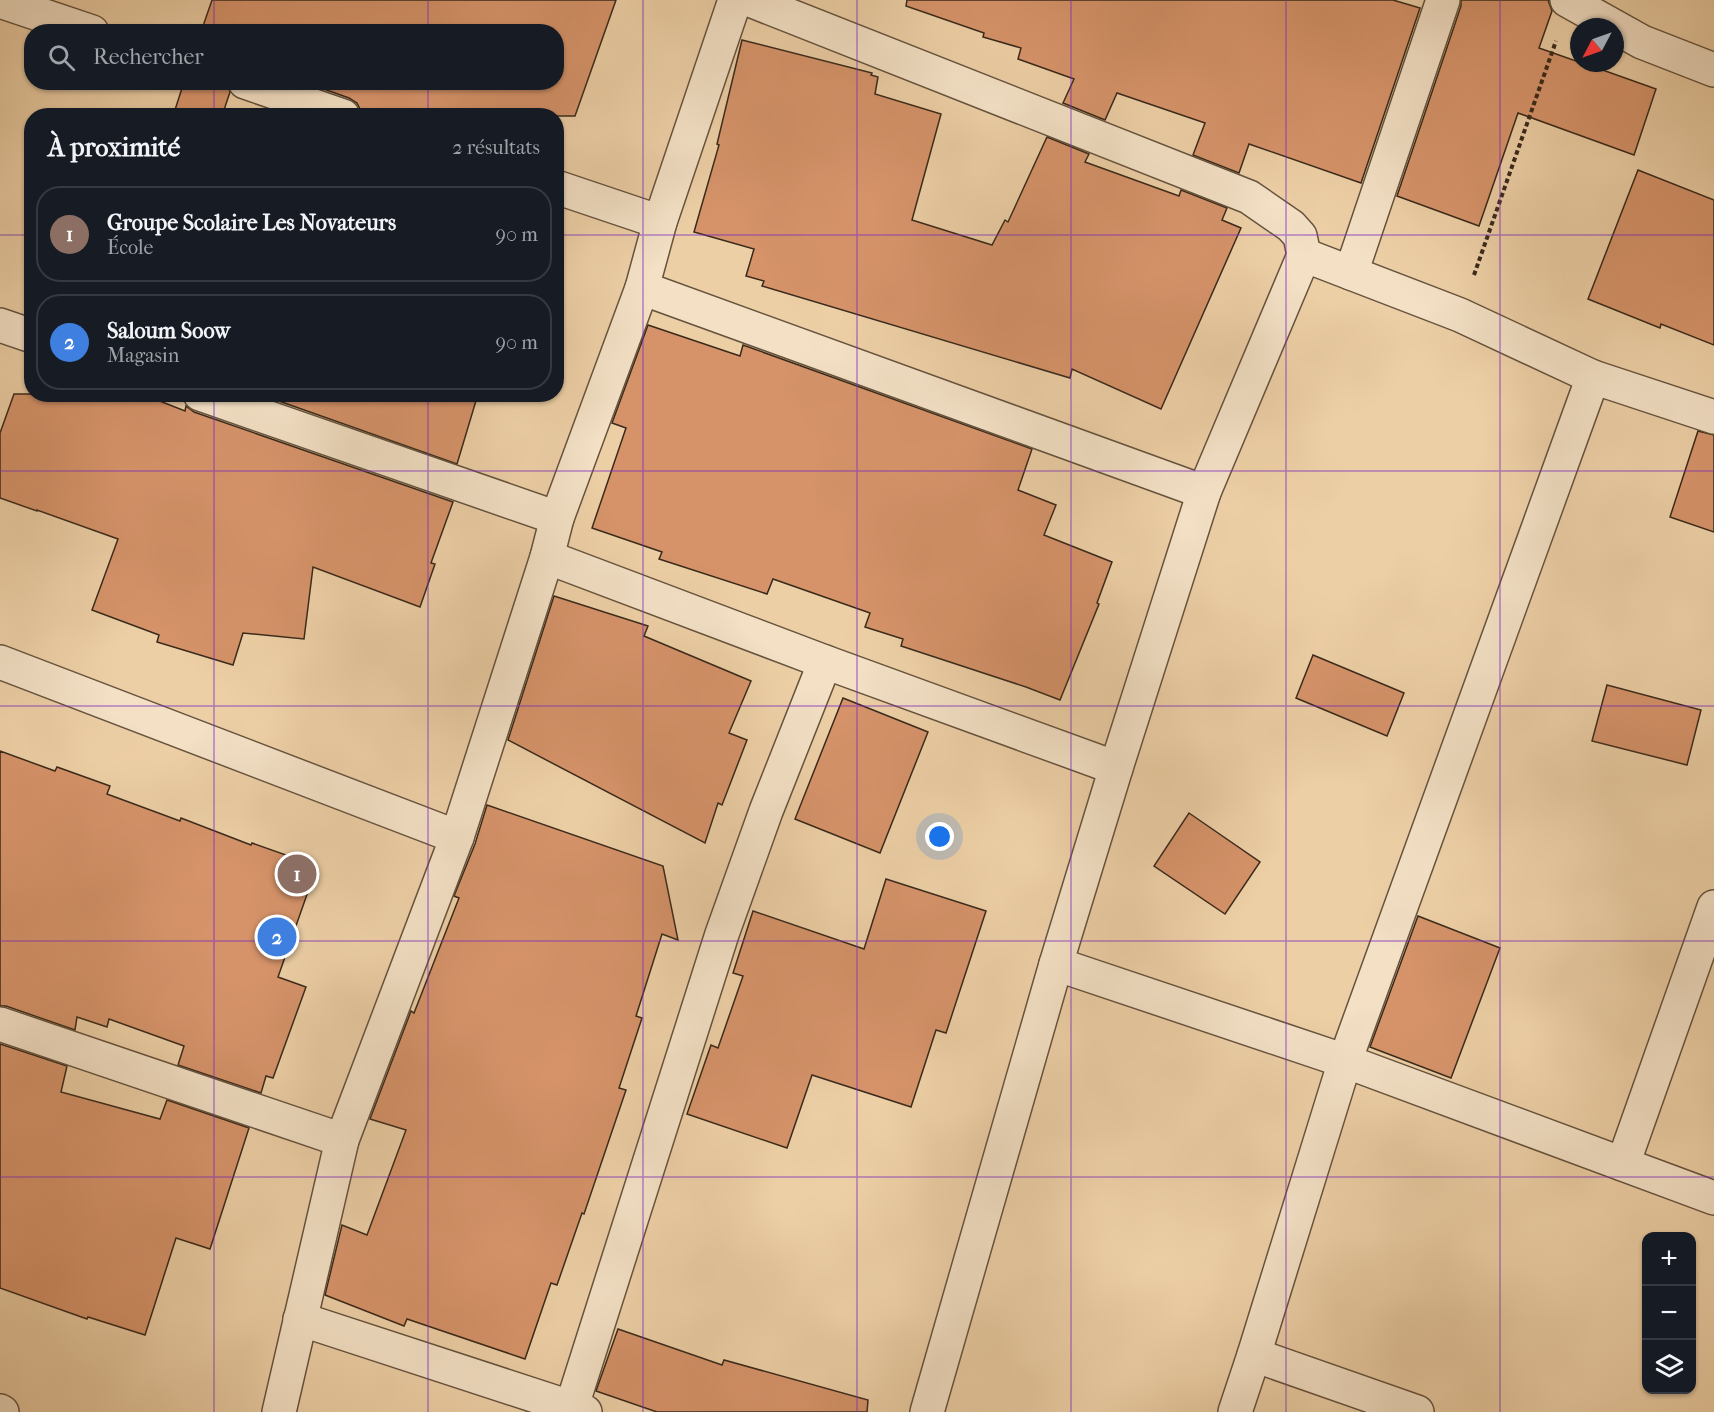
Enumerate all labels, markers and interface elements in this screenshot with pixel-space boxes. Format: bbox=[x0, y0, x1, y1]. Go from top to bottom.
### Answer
north arrow bbox=[1570, 18, 1624, 72]
search box bbox=[24, 24, 564, 90]
icon: search bbox=[45, 41, 78, 74]
text: Rechercher bbox=[93, 44, 204, 70]
text: À proximité bbox=[48, 132, 180, 163]
text: 2 résultats bbox=[452, 136, 540, 159]
text: Groupe Scolaire Les Novateurs bbox=[107, 210, 396, 236]
text: 1 bbox=[66, 223, 73, 246]
text: 90 m bbox=[496, 223, 538, 246]
text: École bbox=[107, 236, 153, 259]
text: Saloum Soow bbox=[107, 318, 231, 344]
text: 2 bbox=[64, 331, 75, 354]
text: 90 m bbox=[496, 331, 538, 354]
text: Magasin bbox=[107, 344, 179, 367]
your location bbox=[925, 822, 954, 851]
pin: 1 bbox=[278, 852, 316, 896]
pin: 2 bbox=[258, 914, 296, 960]
map controls bbox=[1642, 1232, 1696, 1394]
button: + bbox=[1642, 1232, 1696, 1286]
button: − bbox=[1642, 1286, 1696, 1340]
button: layers bbox=[1642, 1340, 1696, 1394]

